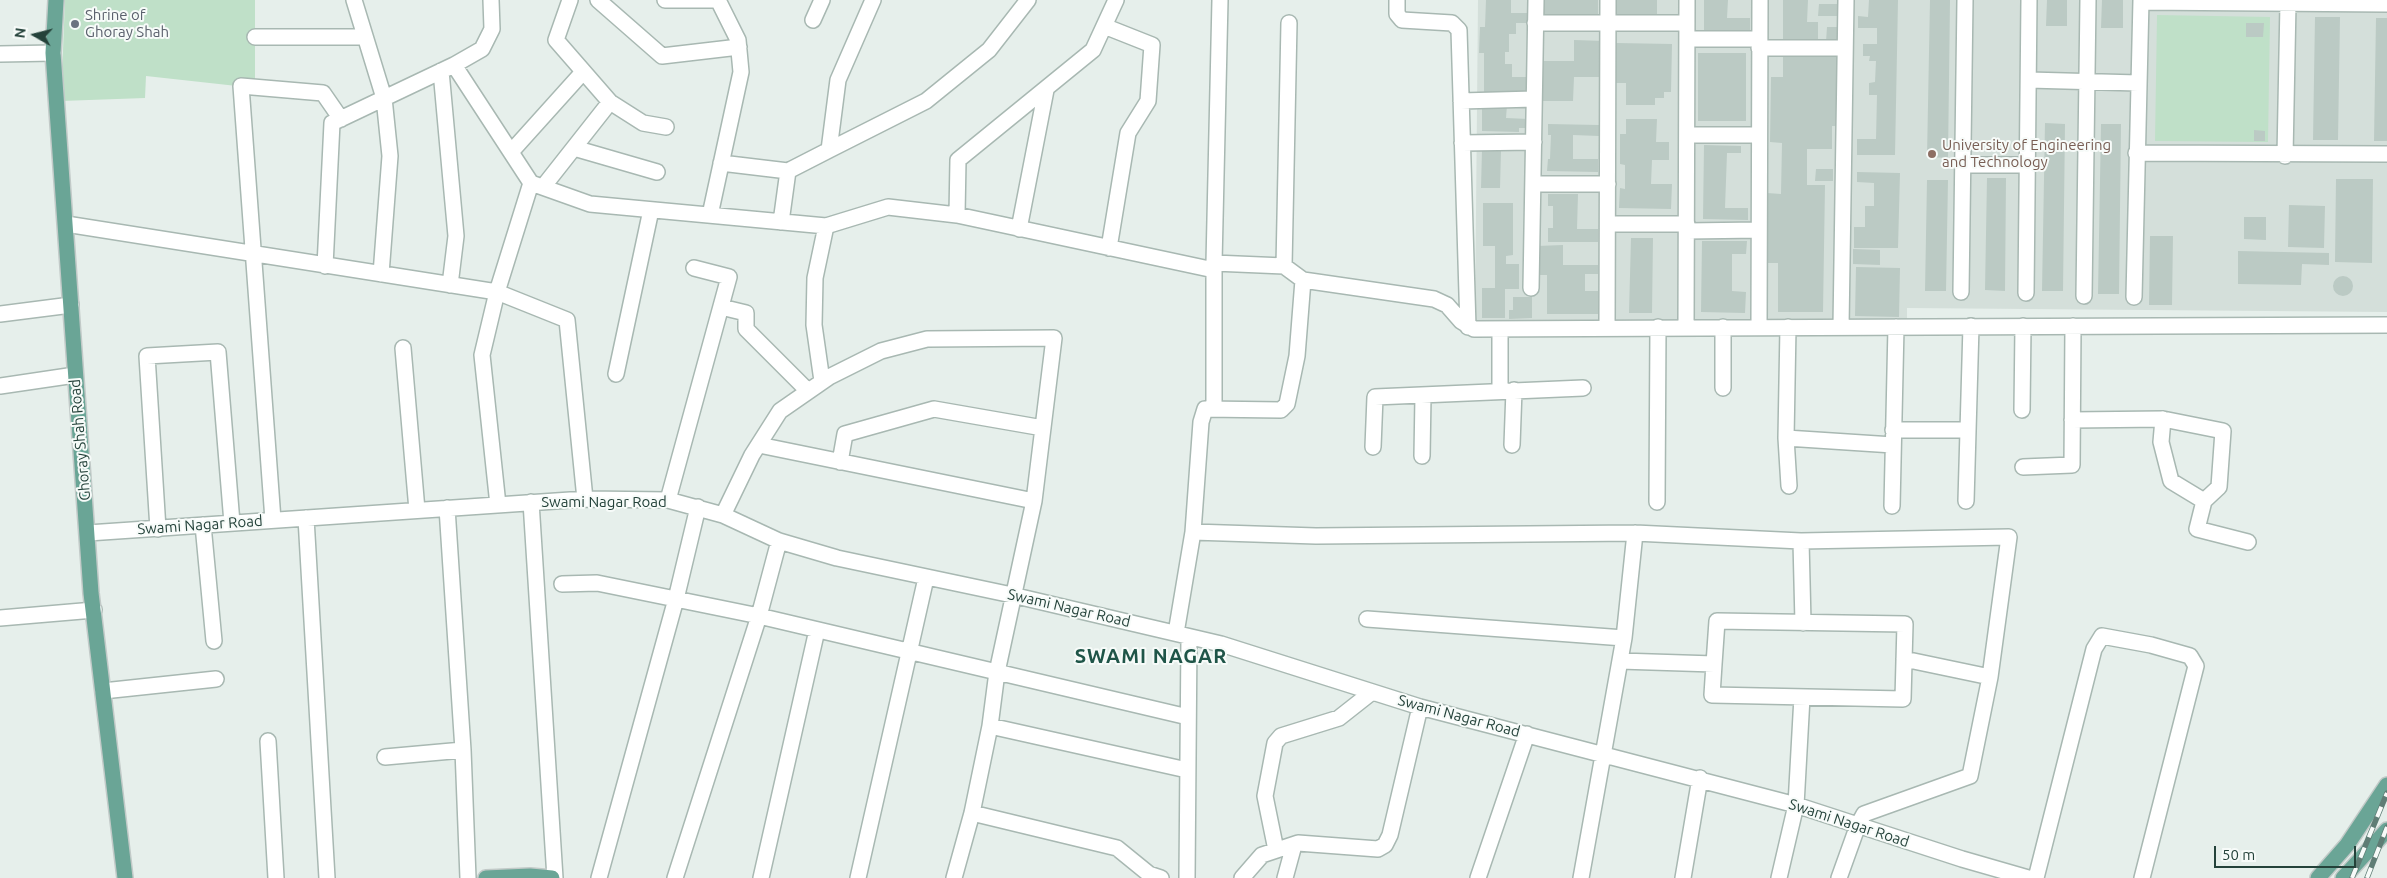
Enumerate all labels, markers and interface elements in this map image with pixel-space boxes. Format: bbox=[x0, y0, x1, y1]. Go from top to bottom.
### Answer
place label: Shrine of Ghoray Shah bbox=[85, 6, 169, 41]
north arrow bbox=[10, 10, 60, 60]
marker: Shrine of Ghoray Shah bbox=[69, 18, 81, 30]
text: N bbox=[11, 27, 29, 39]
place label: University of Engineering and Technology bbox=[1942, 136, 2111, 171]
marker: University of Engineering and Technology bbox=[1926, 148, 1938, 160]
street label: Ghoray Shah Road bbox=[66, 378, 94, 502]
street label: Swami Nagar Road bbox=[541, 493, 667, 511]
street label: Swami Nagar Road bbox=[137, 512, 263, 538]
street label: Swami Nagar Road bbox=[1006, 585, 1132, 631]
district label: SWAMI NAGAR bbox=[1073, 644, 1229, 668]
street label: Swami Nagar Road bbox=[1396, 691, 1522, 741]
street label: Swami Nagar Road bbox=[1786, 795, 1912, 851]
scale bar bbox=[2217, 836, 2360, 868]
text: 50 m bbox=[2222, 846, 2255, 863]

